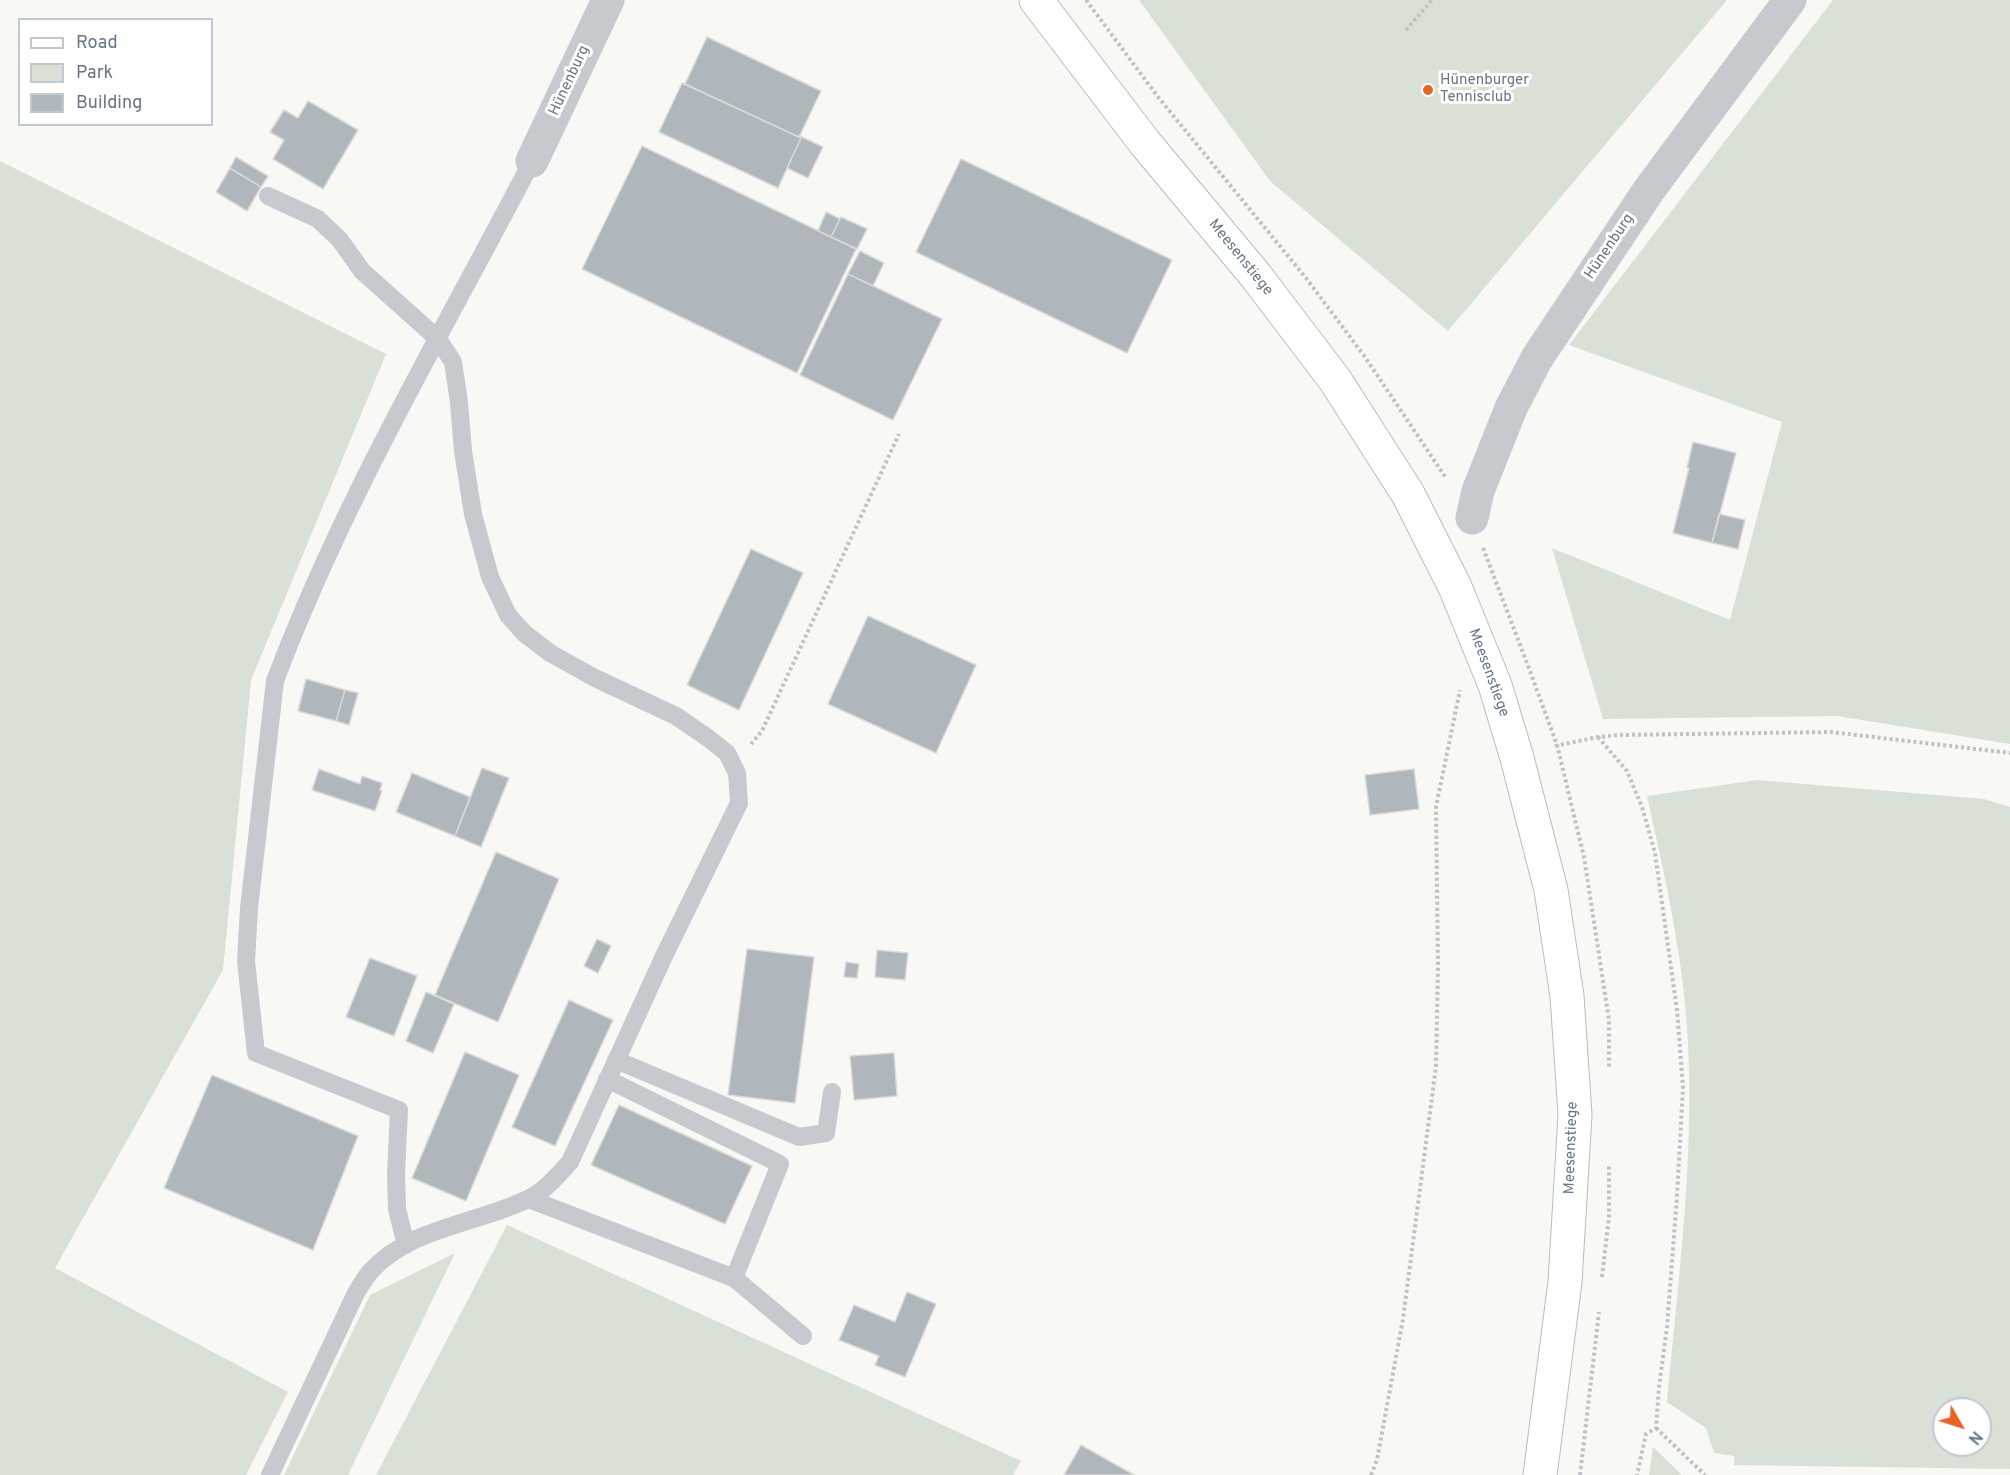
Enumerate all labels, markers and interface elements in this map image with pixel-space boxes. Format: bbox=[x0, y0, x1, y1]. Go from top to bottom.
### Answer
legend bbox=[18, 18, 213, 126]
text: Road bbox=[76, 32, 118, 55]
street label: Hünenburg bbox=[546, 43, 594, 119]
text: Park bbox=[76, 62, 113, 85]
place label: Hünenburger Tennisclub bbox=[1440, 72, 1529, 107]
marker: Hünenburger Tennisclub bbox=[1421, 83, 1435, 97]
text: Building bbox=[76, 92, 142, 115]
street label: Hünenburg bbox=[1582, 211, 1638, 283]
street label: Meesenstiege bbox=[1204, 216, 1276, 300]
street label: Meesenstiege bbox=[1464, 626, 1512, 720]
street label: Meesenstiege bbox=[1561, 1101, 1583, 1195]
north arrow bbox=[1932, 1397, 1992, 1457]
text: N bbox=[1963, 1426, 1986, 1448]

